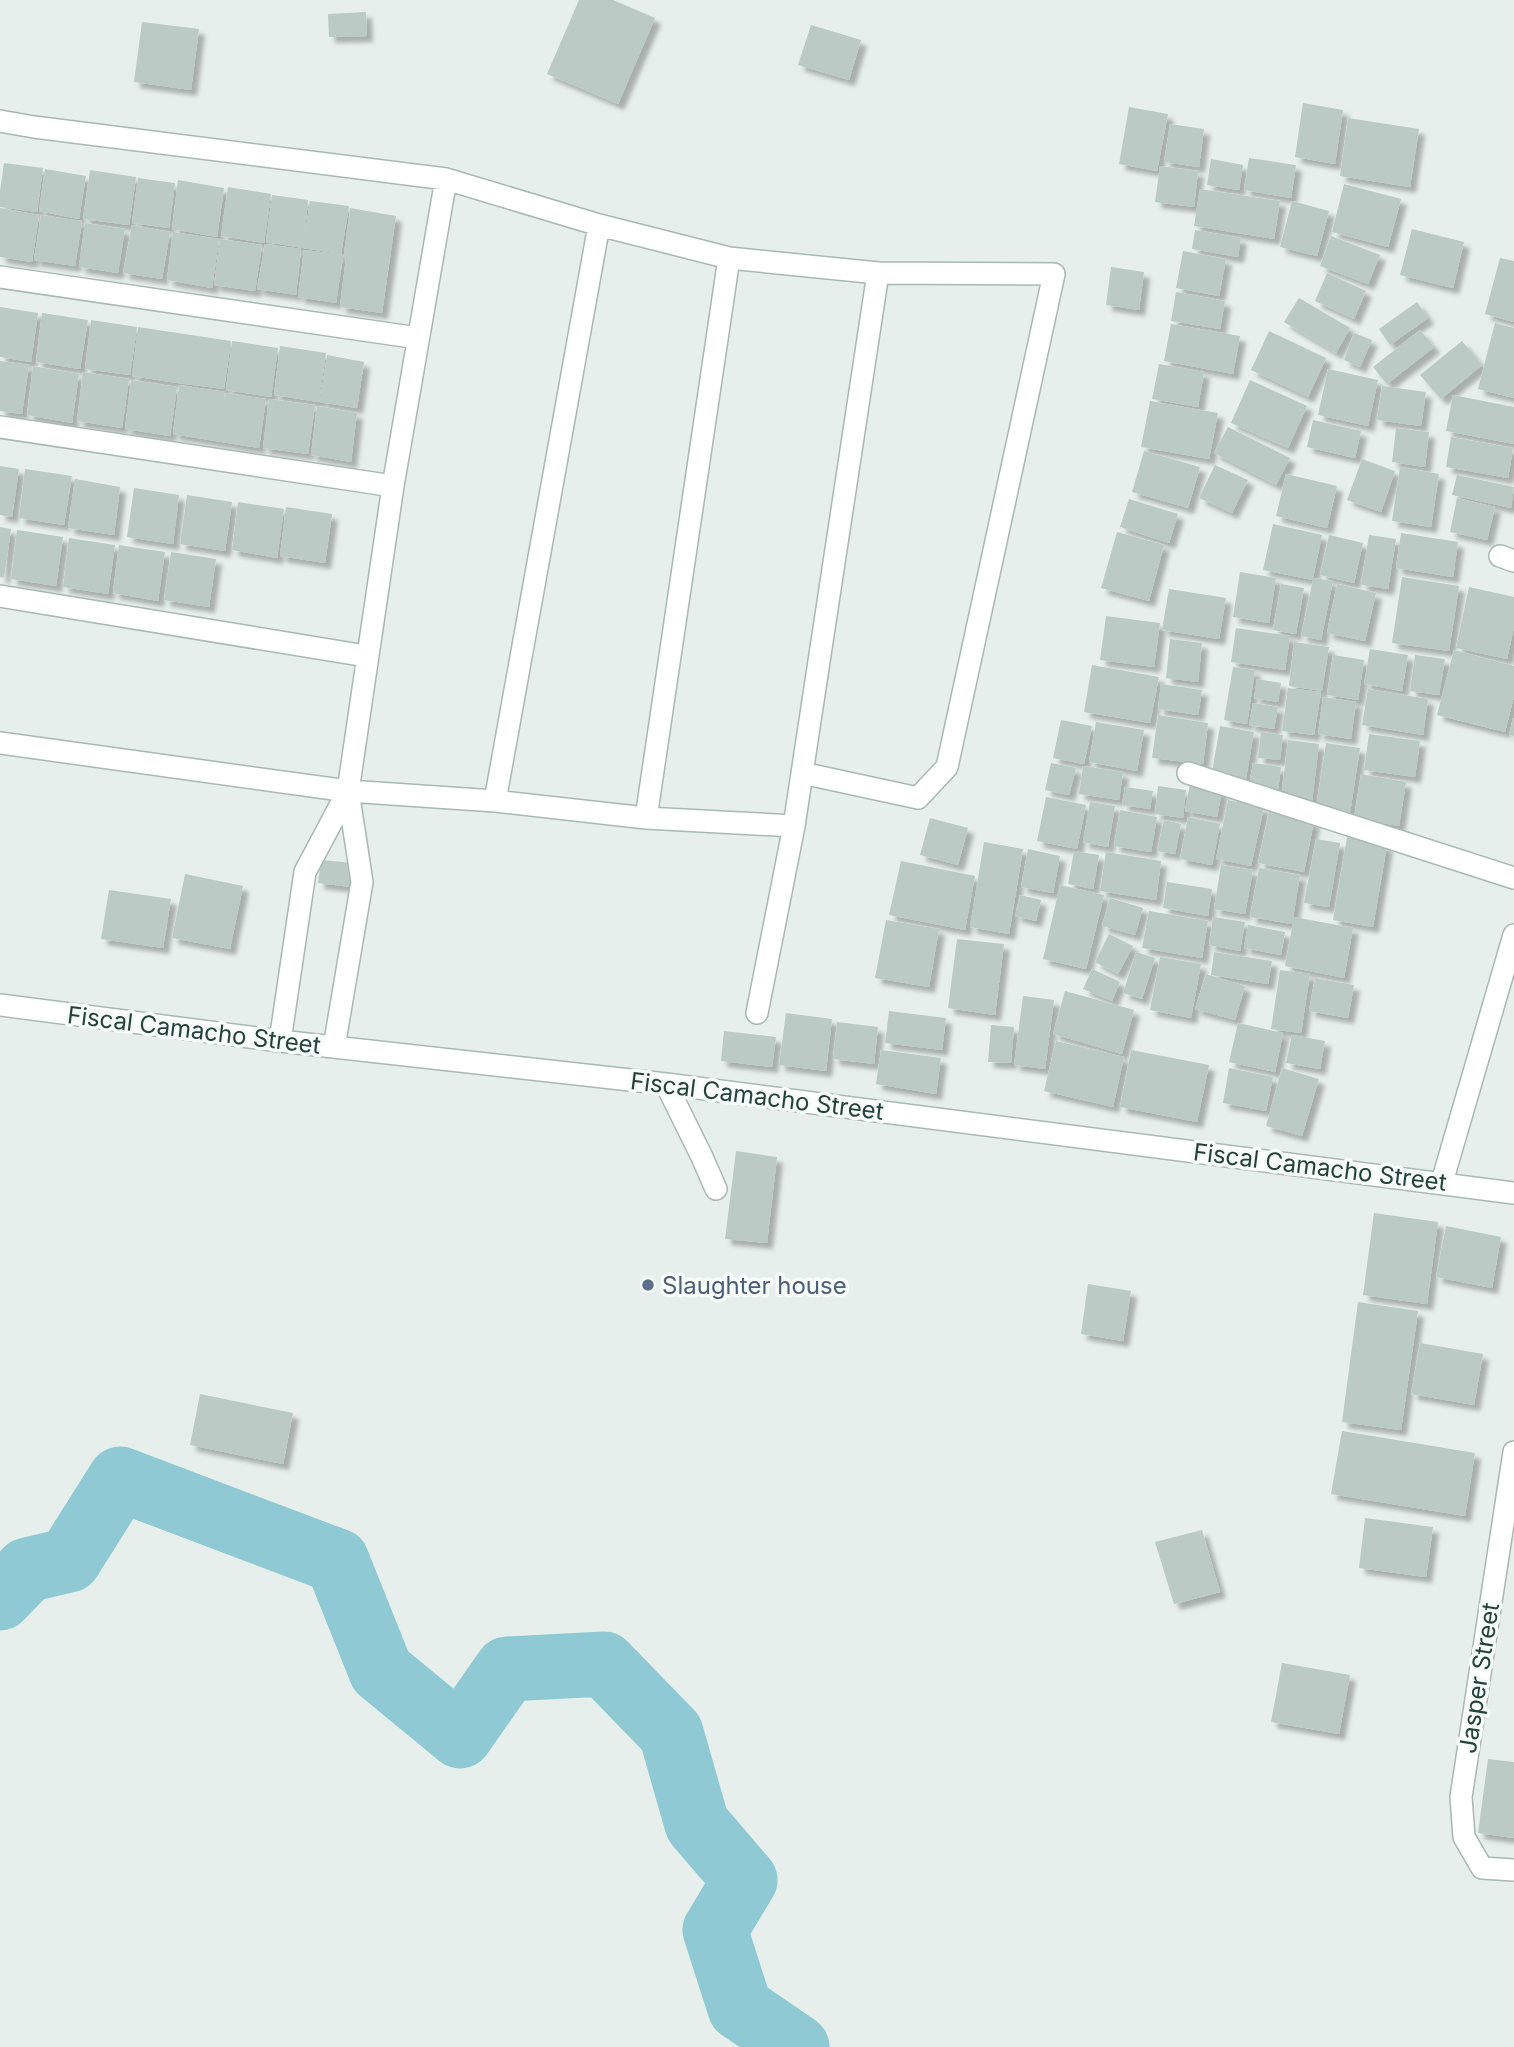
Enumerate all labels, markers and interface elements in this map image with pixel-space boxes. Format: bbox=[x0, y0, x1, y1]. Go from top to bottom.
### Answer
street label: Fiscal Camacho Street bbox=[66, 1000, 322, 1060]
street label: Fiscal Camacho Street bbox=[629, 1066, 885, 1126]
street label: Fiscal Camacho Street bbox=[1192, 1137, 1448, 1197]
place label: Slaughter house bbox=[662, 1271, 847, 1300]
marker: Slaughter house bbox=[640, 1277, 656, 1293]
street label: Jasper Street bbox=[1453, 1601, 1505, 1755]

